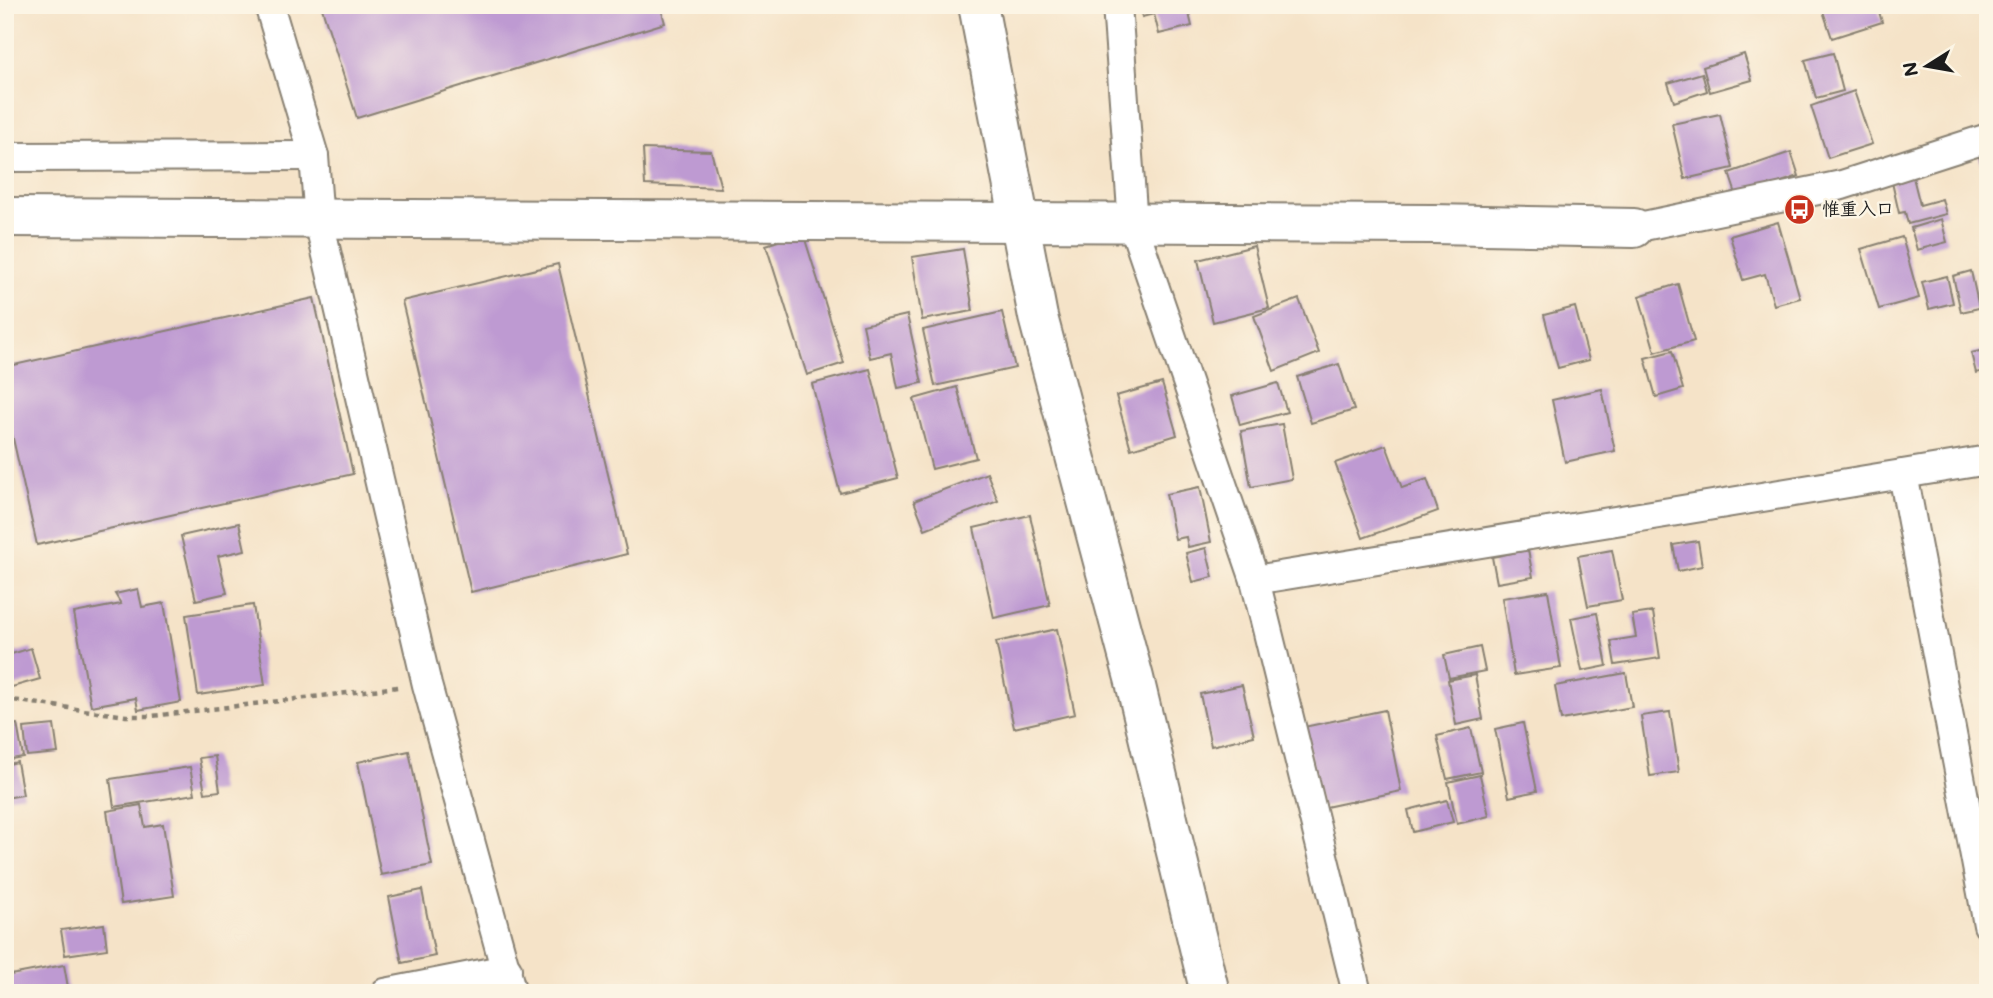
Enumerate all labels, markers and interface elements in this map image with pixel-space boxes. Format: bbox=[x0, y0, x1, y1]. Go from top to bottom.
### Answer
north arrow bbox=[1892, 32, 1962, 102]
text: N bbox=[1896, 60, 1923, 79]
bus stop icon: 惟重入口 bbox=[1782, 192, 1816, 226]
place label: 惟重入口 bbox=[1822, 196, 1894, 220]

